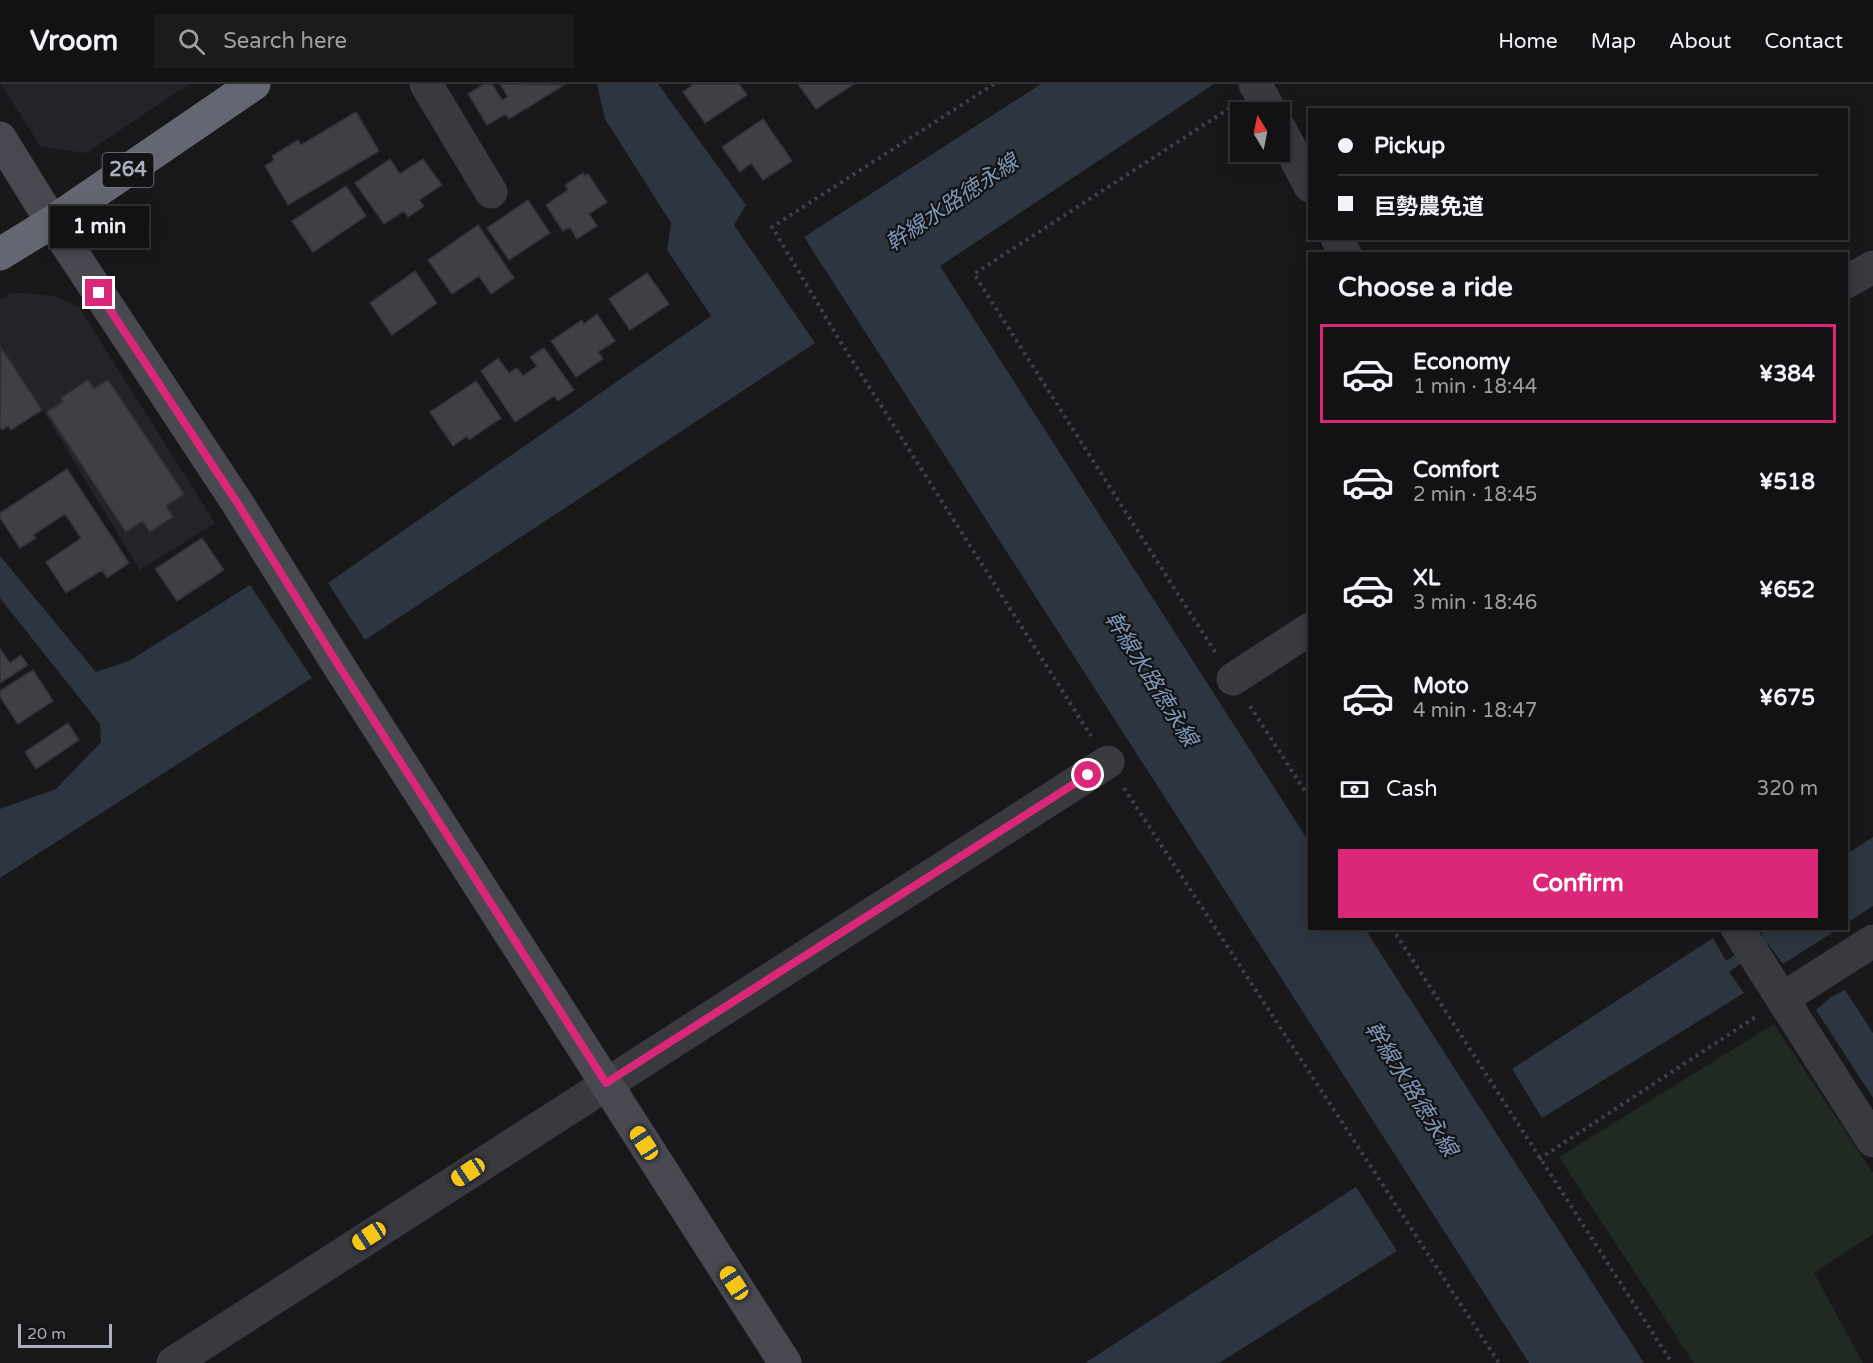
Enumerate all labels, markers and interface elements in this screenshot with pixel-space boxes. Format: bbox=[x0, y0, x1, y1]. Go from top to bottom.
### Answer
search box bbox=[154, 14, 574, 68]
text: Vroom bbox=[30, 24, 118, 58]
icon: search bbox=[175, 25, 208, 58]
text: Search here bbox=[223, 28, 347, 54]
text: Home bbox=[1498, 29, 1558, 54]
text: Map bbox=[1591, 29, 1636, 54]
text: About bbox=[1669, 29, 1731, 54]
text: Contact bbox=[1764, 29, 1843, 54]
north arrow bbox=[1230, 102, 1290, 162]
map controls bbox=[1230, 102, 1290, 162]
text: Pickup bbox=[1374, 133, 1445, 159]
water label: 幹線水路徳永線 bbox=[881, 147, 1026, 257]
road number: 264 bbox=[102, 153, 154, 187]
text: 巨勢農免道 bbox=[1374, 194, 1484, 220]
callout: 1 min bbox=[50, 206, 148, 248]
text: 1 min bbox=[73, 215, 126, 239]
text: Choose a ride bbox=[1338, 271, 1513, 304]
route end bbox=[85, 279, 112, 306]
icon: car bbox=[1341, 347, 1395, 401]
text: Economy bbox=[1413, 349, 1510, 375]
text: ¥384 bbox=[1759, 361, 1815, 387]
text: 1 min · 18:44 bbox=[1413, 375, 1537, 399]
icon: car bbox=[1341, 455, 1395, 509]
text: Comfort bbox=[1413, 457, 1499, 483]
text: ¥518 bbox=[1759, 469, 1815, 495]
text: 2 min · 18:45 bbox=[1413, 483, 1537, 507]
icon: car bbox=[1341, 563, 1395, 617]
text: XL bbox=[1413, 565, 1440, 591]
text: ¥652 bbox=[1759, 577, 1815, 603]
text: 3 min · 18:46 bbox=[1413, 591, 1537, 615]
water label: 幹線水路徳永線 bbox=[1099, 607, 1204, 754]
icon: car bbox=[1341, 671, 1395, 725]
text: Moto bbox=[1413, 673, 1469, 699]
text: ¥675 bbox=[1759, 685, 1815, 711]
text: 4 min · 18:47 bbox=[1413, 699, 1537, 723]
route start bbox=[1074, 761, 1101, 788]
icon: cash bbox=[1338, 773, 1371, 806]
text: Cash bbox=[1386, 776, 1438, 802]
text: 320 m bbox=[1757, 777, 1818, 801]
button: Confirm bbox=[1338, 849, 1818, 918]
water label: 幹線水路徳永線 bbox=[1359, 1017, 1464, 1164]
car bbox=[627, 1123, 661, 1163]
car bbox=[448, 1155, 488, 1189]
car bbox=[349, 1219, 389, 1253]
car bbox=[717, 1263, 751, 1303]
scale bar bbox=[18, 1321, 112, 1348]
text: 20 m bbox=[27, 1324, 66, 1344]

